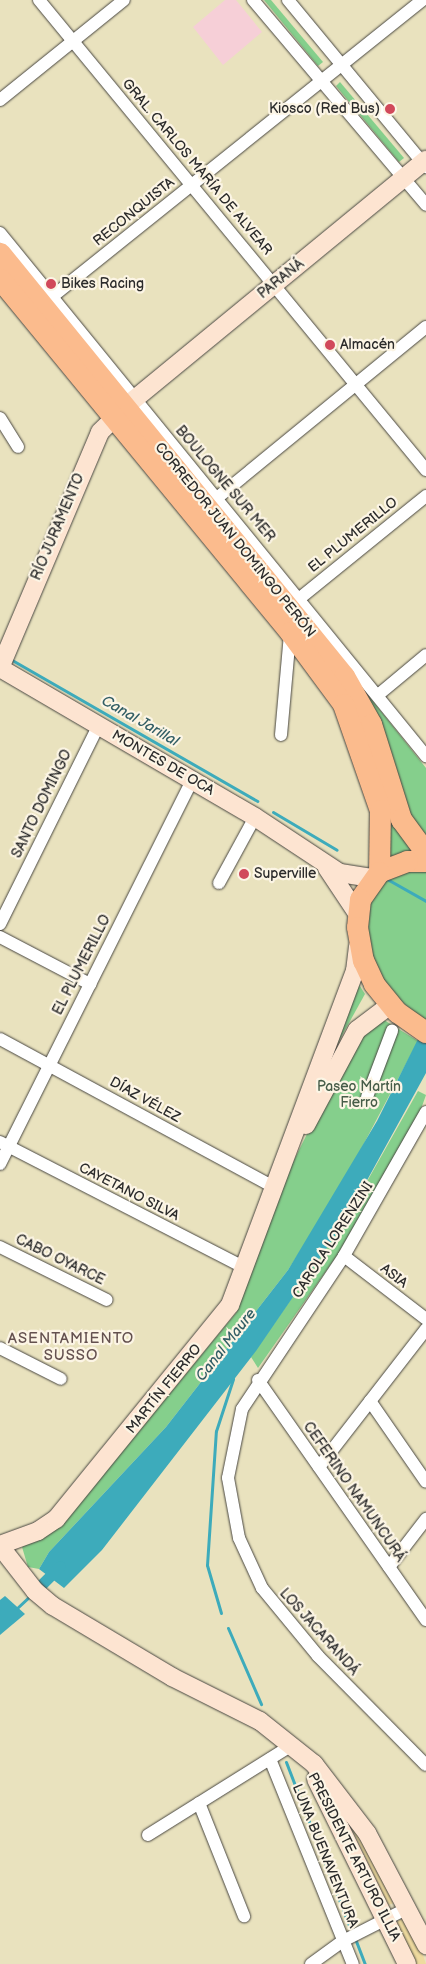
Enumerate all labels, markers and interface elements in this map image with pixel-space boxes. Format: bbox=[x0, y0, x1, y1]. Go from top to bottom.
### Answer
street label: GRAL. CARLOS MARÍA DE ALVEAR bbox=[118, 75, 276, 259]
place label: Kiosco (Red Bus) bbox=[269, 101, 380, 117]
marker: Kiosco (Red Bus) bbox=[384, 103, 396, 115]
street label: RECONQUISTA bbox=[90, 174, 178, 250]
street label: PARANÁ bbox=[255, 255, 307, 303]
place label: Bikes Racing bbox=[61, 276, 144, 292]
marker: Bikes Racing bbox=[45, 278, 57, 290]
place label: Almacén bbox=[340, 337, 395, 353]
marker: Almacén bbox=[324, 339, 336, 351]
street label: BOULOGNE SUR MER bbox=[172, 423, 278, 545]
street label: CORREDOR JUAN DOMINGO PERÓN bbox=[151, 439, 319, 641]
street label: RÍO JURAMENTO bbox=[28, 471, 88, 583]
street label: EL PLUMERILLO bbox=[305, 494, 401, 576]
water label: Canal Jarillal bbox=[98, 691, 182, 751]
street label: MONTES DE OCA bbox=[109, 727, 217, 799]
street label: SANTO DOMINGO bbox=[9, 747, 75, 861]
place label: Superville bbox=[254, 866, 316, 882]
marker: Superville bbox=[238, 868, 250, 880]
street label: EL PLUMERILLO bbox=[50, 912, 114, 1018]
street label: DÍAZ VÉLEZ bbox=[106, 1074, 184, 1126]
park label: Paseo Martín Fierro bbox=[317, 1079, 401, 1112]
street label: CAYETANO SILVA bbox=[76, 1159, 182, 1225]
street label: CAROLA LORENZINI bbox=[289, 1179, 377, 1301]
street label: CABO OYARCE bbox=[13, 1231, 107, 1289]
street label: ASIA bbox=[377, 1260, 411, 1292]
water label: Canal Maure bbox=[192, 1305, 260, 1385]
district label: ASENTAMIENTO SUSSO bbox=[6, 1329, 136, 1364]
street label: MARTÍN FIERRO bbox=[123, 1341, 205, 1437]
street label: CEFERINO NAMUNCURÁ bbox=[299, 1419, 409, 1565]
street label: LOS JACARANDÁ bbox=[275, 1585, 363, 1679]
street label: PRESIDENTE ARTURO ILLIA bbox=[304, 1770, 404, 1944]
street label: LUNA BUENAVENTURA bbox=[288, 1782, 362, 1930]

